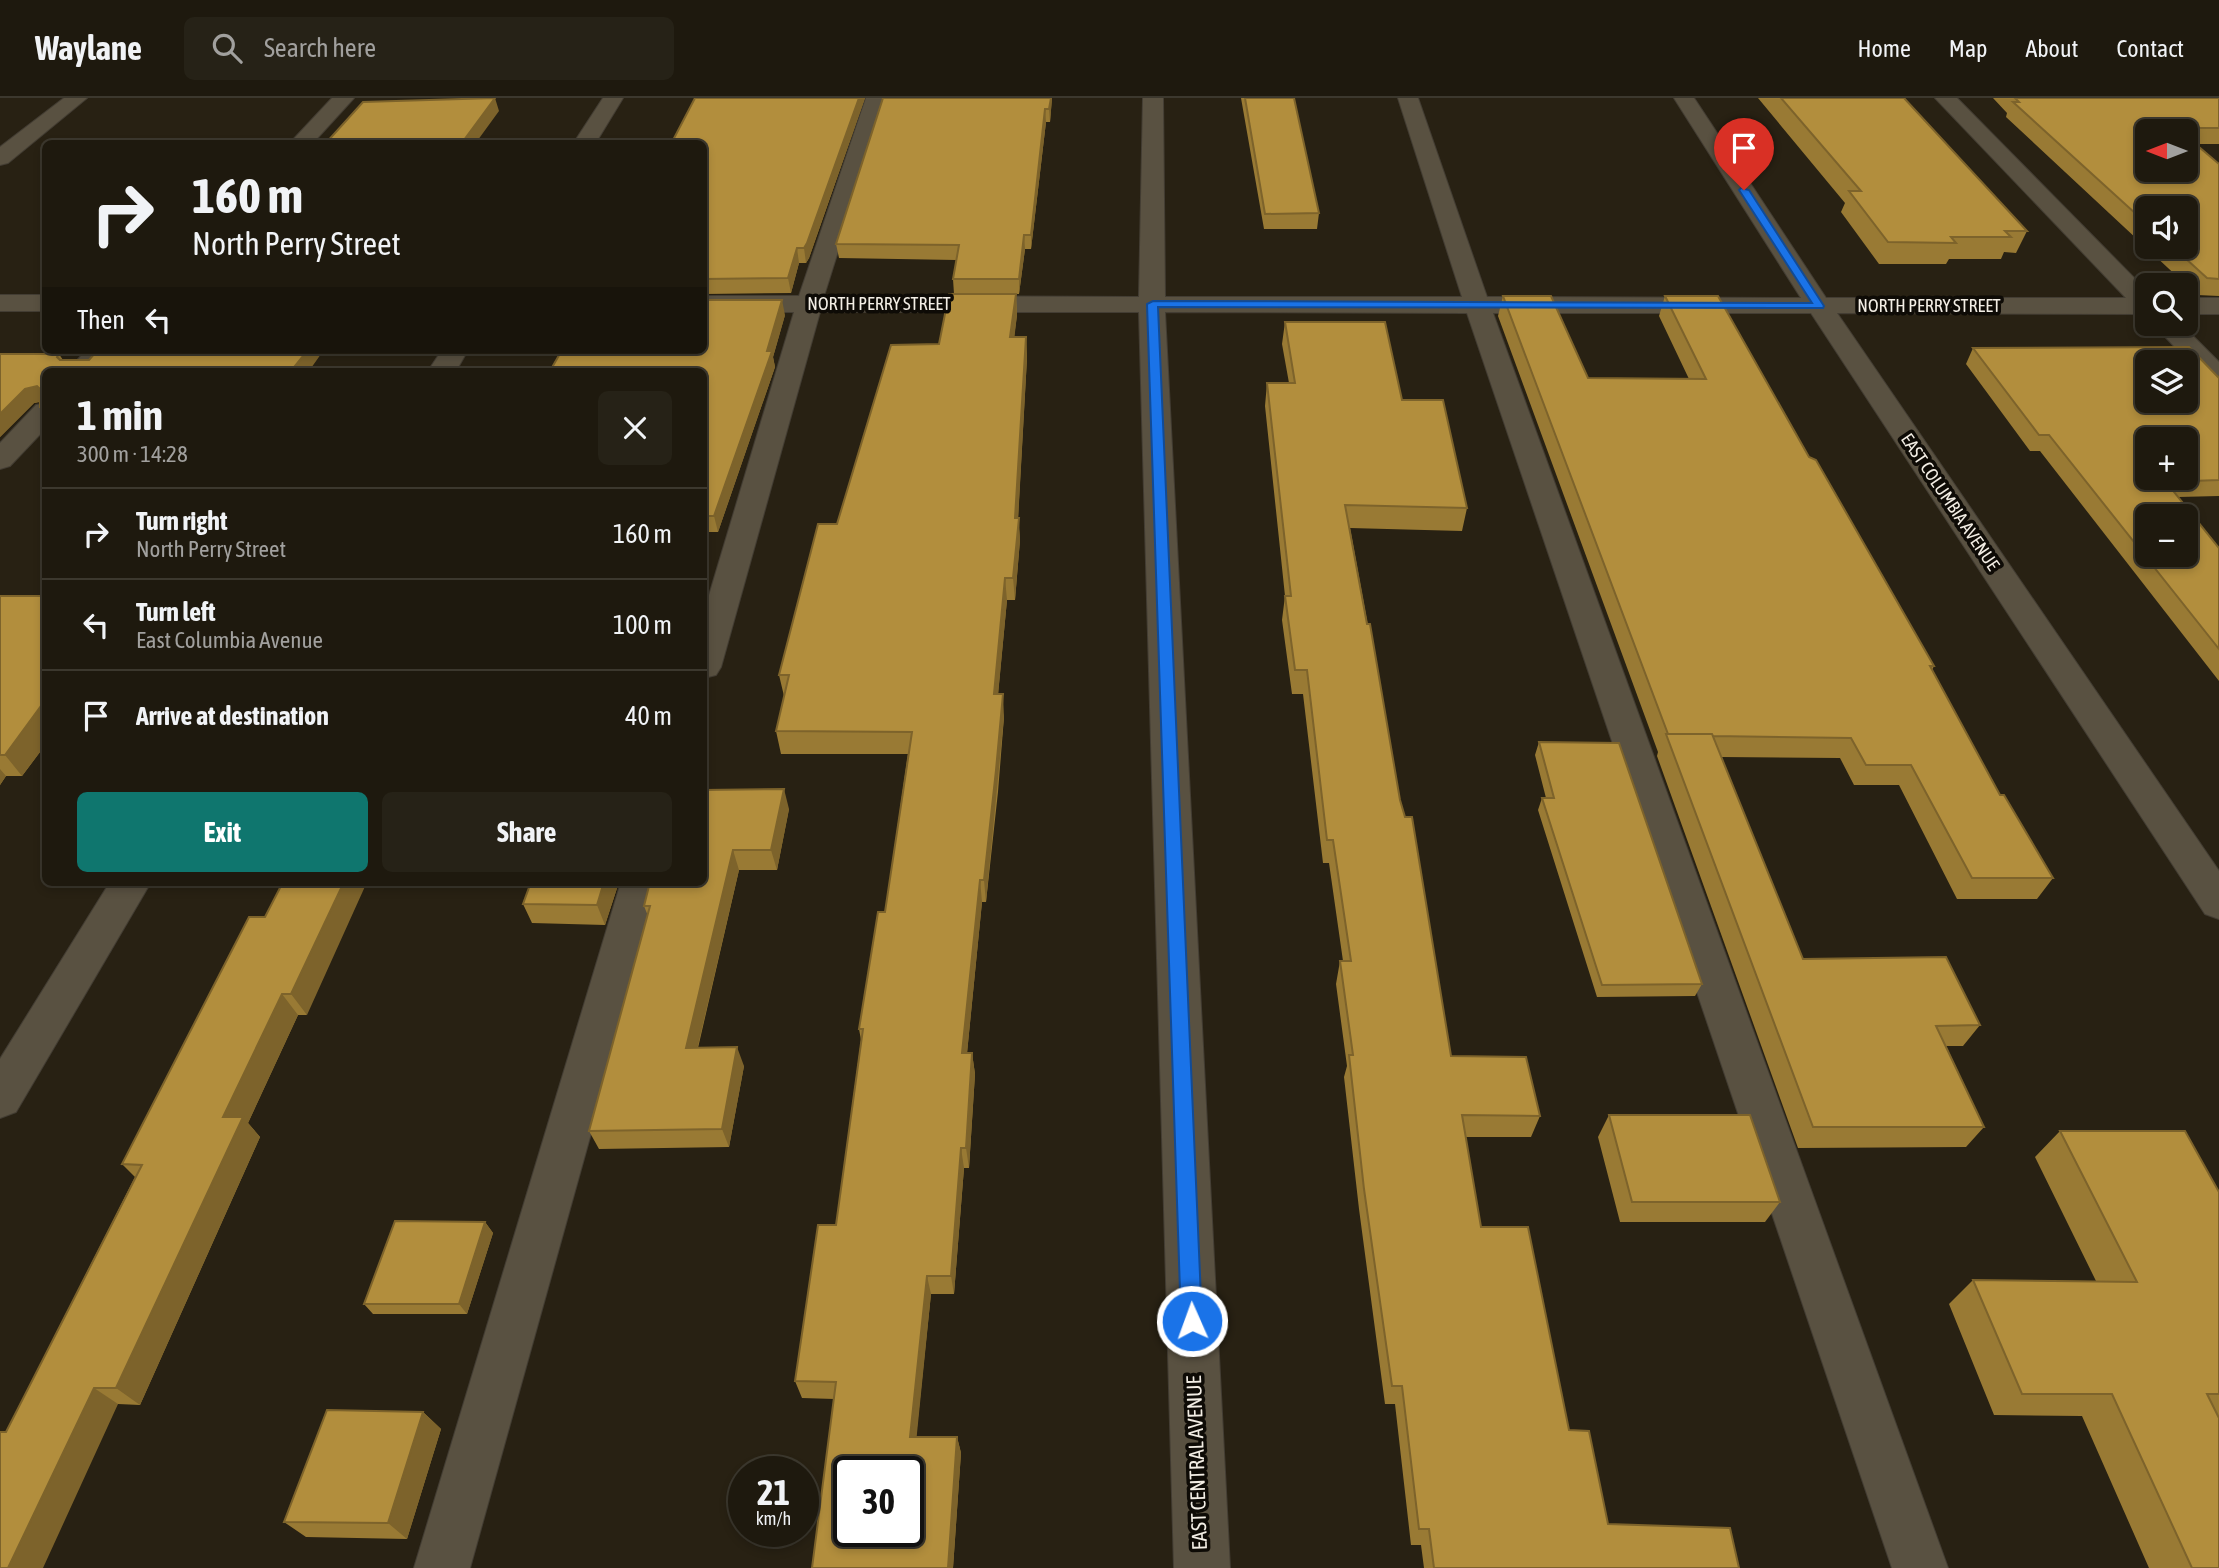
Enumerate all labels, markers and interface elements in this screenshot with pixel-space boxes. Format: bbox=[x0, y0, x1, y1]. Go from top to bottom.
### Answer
search box bbox=[184, 17, 674, 80]
text: Waylane bbox=[35, 29, 142, 67]
icon: search bbox=[208, 29, 246, 67]
text: Search here bbox=[264, 33, 376, 63]
text: Home bbox=[1857, 35, 1911, 62]
text: Map bbox=[1949, 35, 1987, 62]
text: About bbox=[2025, 35, 2078, 62]
text: Contact bbox=[2116, 35, 2184, 62]
pin bbox=[1714, 118, 1774, 190]
north arrow bbox=[2135, 119, 2198, 182]
map controls bbox=[2135, 119, 2198, 567]
icon: arrive bbox=[1725, 129, 1763, 167]
text: 160 m bbox=[192, 167, 303, 223]
icon: right bbox=[77, 168, 168, 259]
button: sound bbox=[2135, 196, 2198, 259]
text: North Perry Street bbox=[192, 225, 401, 262]
button: search bbox=[2135, 273, 2198, 336]
street label: NORTH PERRY STREET bbox=[807, 293, 951, 314]
street label: NORTH PERRY STREET bbox=[1857, 295, 2001, 316]
icon: left bbox=[139, 301, 177, 339]
text: Then bbox=[77, 305, 125, 335]
button: layers bbox=[2135, 350, 2198, 413]
text: 1 min bbox=[77, 391, 163, 439]
button: close bbox=[598, 391, 672, 465]
button: + bbox=[2135, 427, 2198, 490]
street label: EAST COLUMBIA AVENUE bbox=[1897, 429, 2004, 574]
text: 300 m · 14:28 bbox=[77, 441, 188, 467]
button: − bbox=[2135, 504, 2198, 567]
text: Turn right bbox=[136, 506, 227, 536]
icon: right bbox=[77, 515, 115, 553]
text: 160 m bbox=[613, 519, 672, 549]
text: North Perry Street bbox=[136, 536, 286, 562]
text: Turn left bbox=[136, 597, 216, 627]
icon: left bbox=[77, 606, 115, 644]
text: 100 m bbox=[613, 610, 672, 640]
text: East Columbia Avenue bbox=[136, 627, 323, 653]
icon: arrive bbox=[77, 697, 115, 735]
text: Arrive at destination bbox=[136, 701, 329, 731]
text: 40 m bbox=[625, 701, 672, 731]
button: Exit bbox=[77, 792, 368, 872]
button: Share bbox=[382, 792, 672, 872]
position arrow bbox=[1155, 1284, 1229, 1358]
street label: EAST CENTRAL AVENUE bbox=[1181, 1375, 1211, 1551]
speed limit sign: 30 bbox=[833, 1456, 924, 1547]
text: 21 bbox=[757, 1472, 790, 1512]
text: km/h bbox=[756, 1508, 791, 1529]

